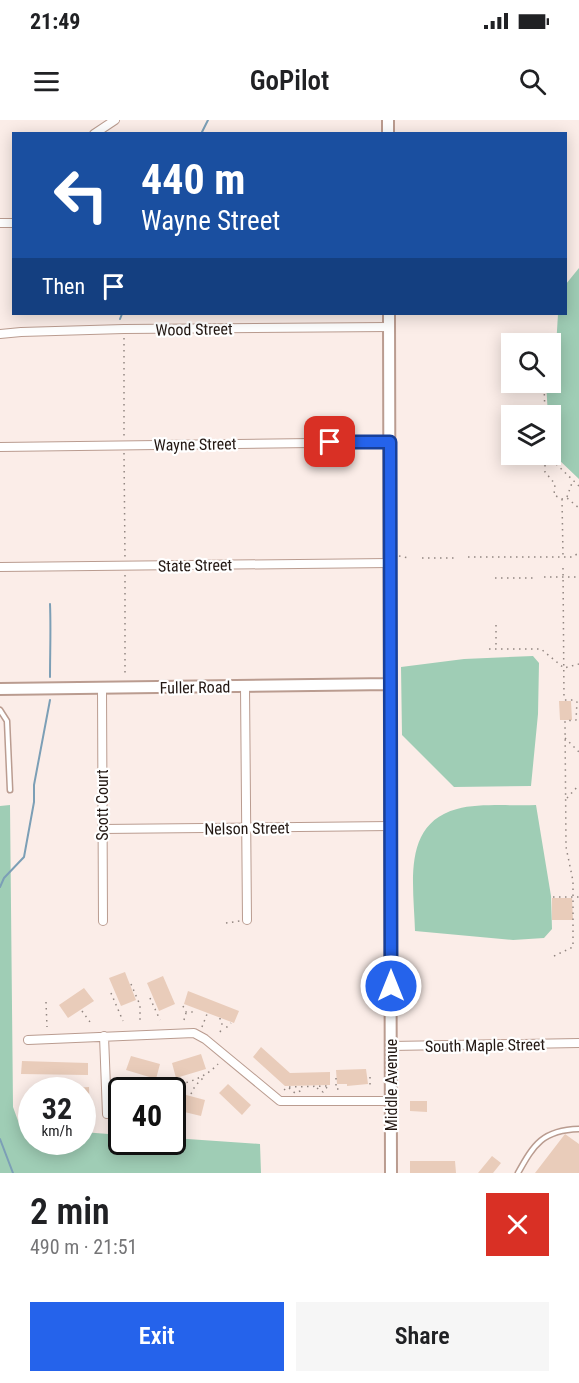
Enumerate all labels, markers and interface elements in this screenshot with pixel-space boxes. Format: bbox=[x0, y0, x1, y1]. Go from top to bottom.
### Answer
text: 21:49 bbox=[30, 9, 81, 34]
icon: menu bbox=[30, 65, 63, 98]
text: GoPilot bbox=[250, 65, 329, 97]
icon: search bbox=[516, 65, 549, 98]
text: 440 m bbox=[141, 155, 246, 204]
icon: left bbox=[42, 156, 120, 234]
text: Wayne Street bbox=[141, 205, 280, 237]
icon: arrive bbox=[97, 270, 130, 303]
text: Then bbox=[42, 274, 85, 299]
street label: Wood Street bbox=[155, 319, 233, 340]
map controls bbox=[501, 333, 561, 465]
button: search bbox=[501, 333, 561, 393]
button: layers bbox=[501, 405, 561, 465]
pin bbox=[304, 416, 355, 467]
icon: arrive bbox=[313, 425, 346, 458]
street label: Wayne Street bbox=[154, 434, 237, 455]
street label: State Street bbox=[158, 555, 232, 576]
street label: Fuller Road bbox=[159, 677, 231, 698]
street label: Scott Court bbox=[93, 769, 112, 841]
street label: Nelson Street bbox=[204, 818, 290, 839]
position arrow bbox=[359, 954, 423, 1018]
street label: South Maple Street bbox=[425, 1035, 546, 1056]
street label: Middle Avenue bbox=[382, 1039, 401, 1131]
speed limit sign: 40 bbox=[108, 1077, 186, 1155]
text: 32 bbox=[42, 1091, 72, 1126]
text: km/h bbox=[42, 1122, 72, 1140]
text: 2 min bbox=[30, 1191, 110, 1233]
button: close bbox=[486, 1193, 549, 1256]
text: 490 m · 21:51 bbox=[30, 1235, 137, 1259]
button: Exit bbox=[30, 1302, 284, 1371]
button: Share bbox=[296, 1302, 549, 1371]

